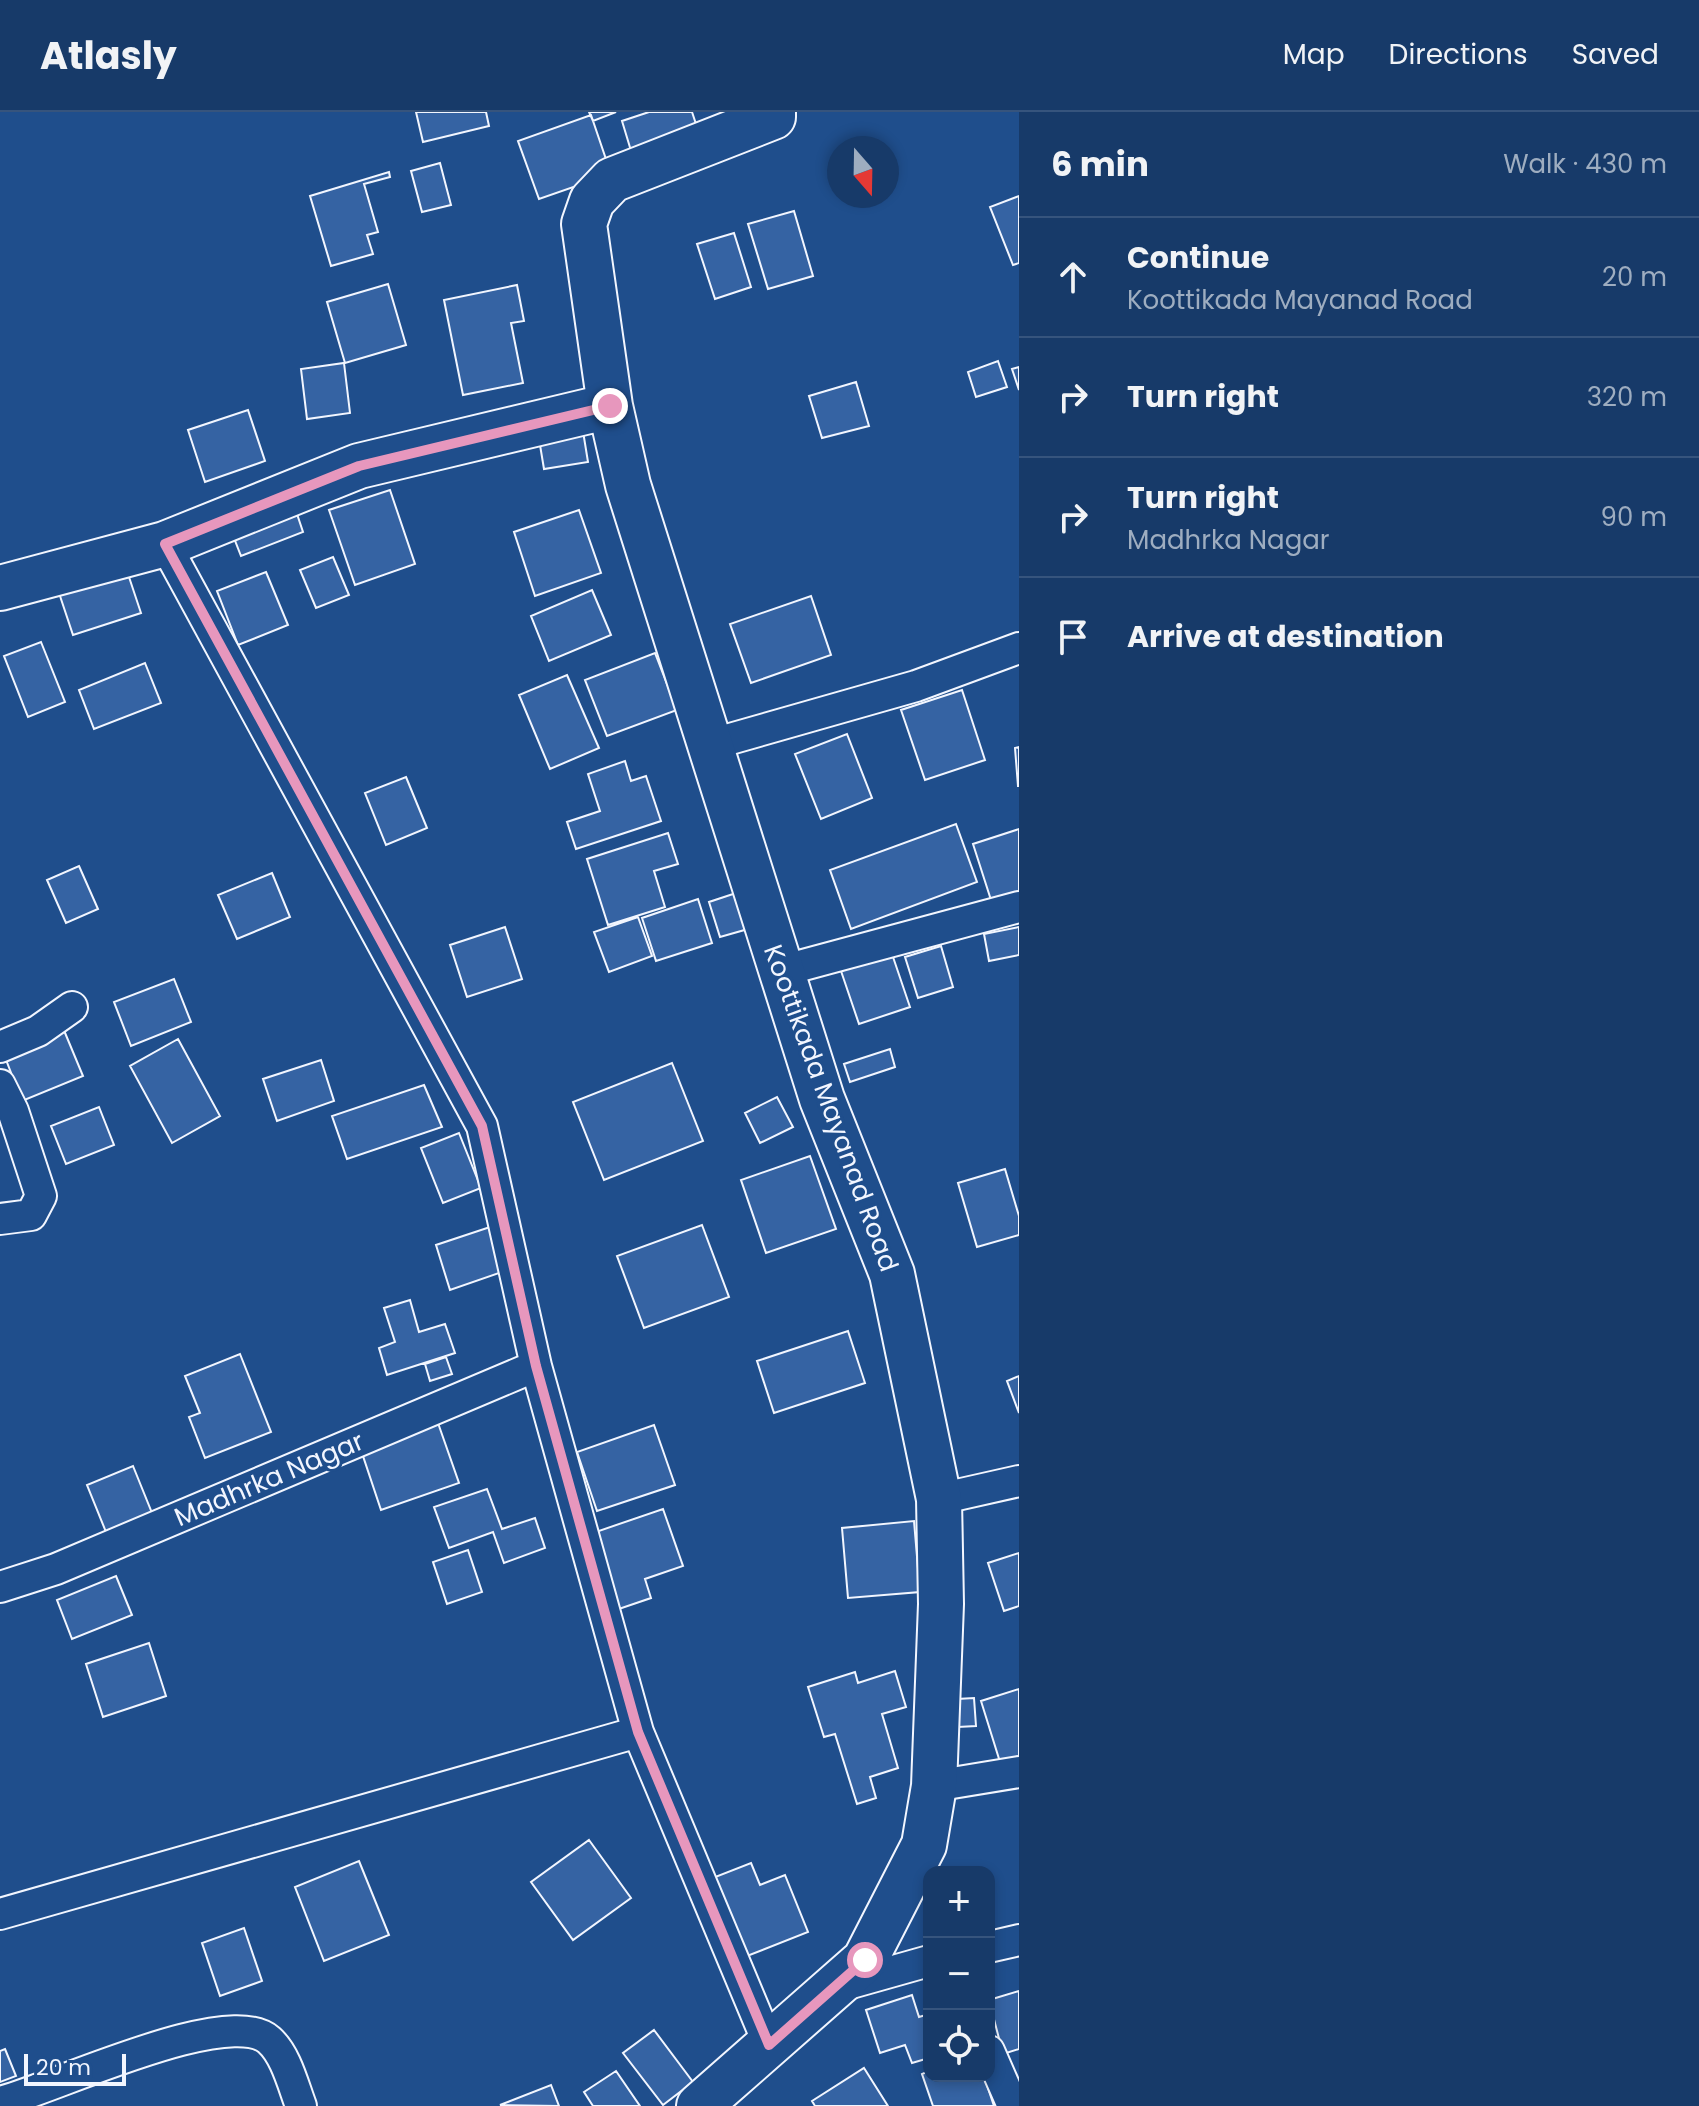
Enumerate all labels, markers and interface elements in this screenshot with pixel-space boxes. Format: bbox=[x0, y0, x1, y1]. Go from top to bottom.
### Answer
text: Atlasly bbox=[40, 29, 177, 82]
text: Map bbox=[1283, 35, 1345, 74]
text: Directions bbox=[1389, 35, 1528, 74]
text: Saved bbox=[1572, 35, 1659, 74]
north arrow bbox=[827, 136, 899, 208]
text: 6 min bbox=[1051, 140, 1149, 188]
text: Walk · 430 m bbox=[1503, 146, 1667, 182]
text: Continue bbox=[1127, 236, 1269, 279]
icon: ahead bbox=[1051, 255, 1095, 299]
text: 20 m bbox=[1602, 259, 1667, 295]
text: Koottikada Mayanad Road bbox=[1127, 282, 1473, 318]
icon: right bbox=[1051, 375, 1095, 419]
text: Turn right bbox=[1127, 375, 1279, 418]
text: 320 m bbox=[1587, 379, 1667, 415]
route end bbox=[592, 388, 628, 424]
text: Turn right bbox=[1127, 476, 1279, 519]
icon: right bbox=[1051, 495, 1095, 539]
text: 90 m bbox=[1601, 499, 1667, 535]
text: Madhrka Nagar bbox=[1127, 522, 1330, 558]
icon: arrive bbox=[1051, 615, 1095, 659]
text: Arrive at destination bbox=[1127, 615, 1444, 658]
street label: Koottikada Mayanad Road bbox=[755, 939, 907, 1277]
street label: Madhrka Nagar bbox=[169, 1423, 369, 1535]
map controls bbox=[923, 1866, 995, 2082]
button: + bbox=[923, 1866, 995, 1938]
button: − bbox=[923, 1938, 995, 2010]
route start bbox=[847, 1942, 883, 1978]
button: locate bbox=[923, 2010, 995, 2082]
scale bar bbox=[24, 2050, 126, 2086]
text: 20 m bbox=[36, 2052, 91, 2083]

